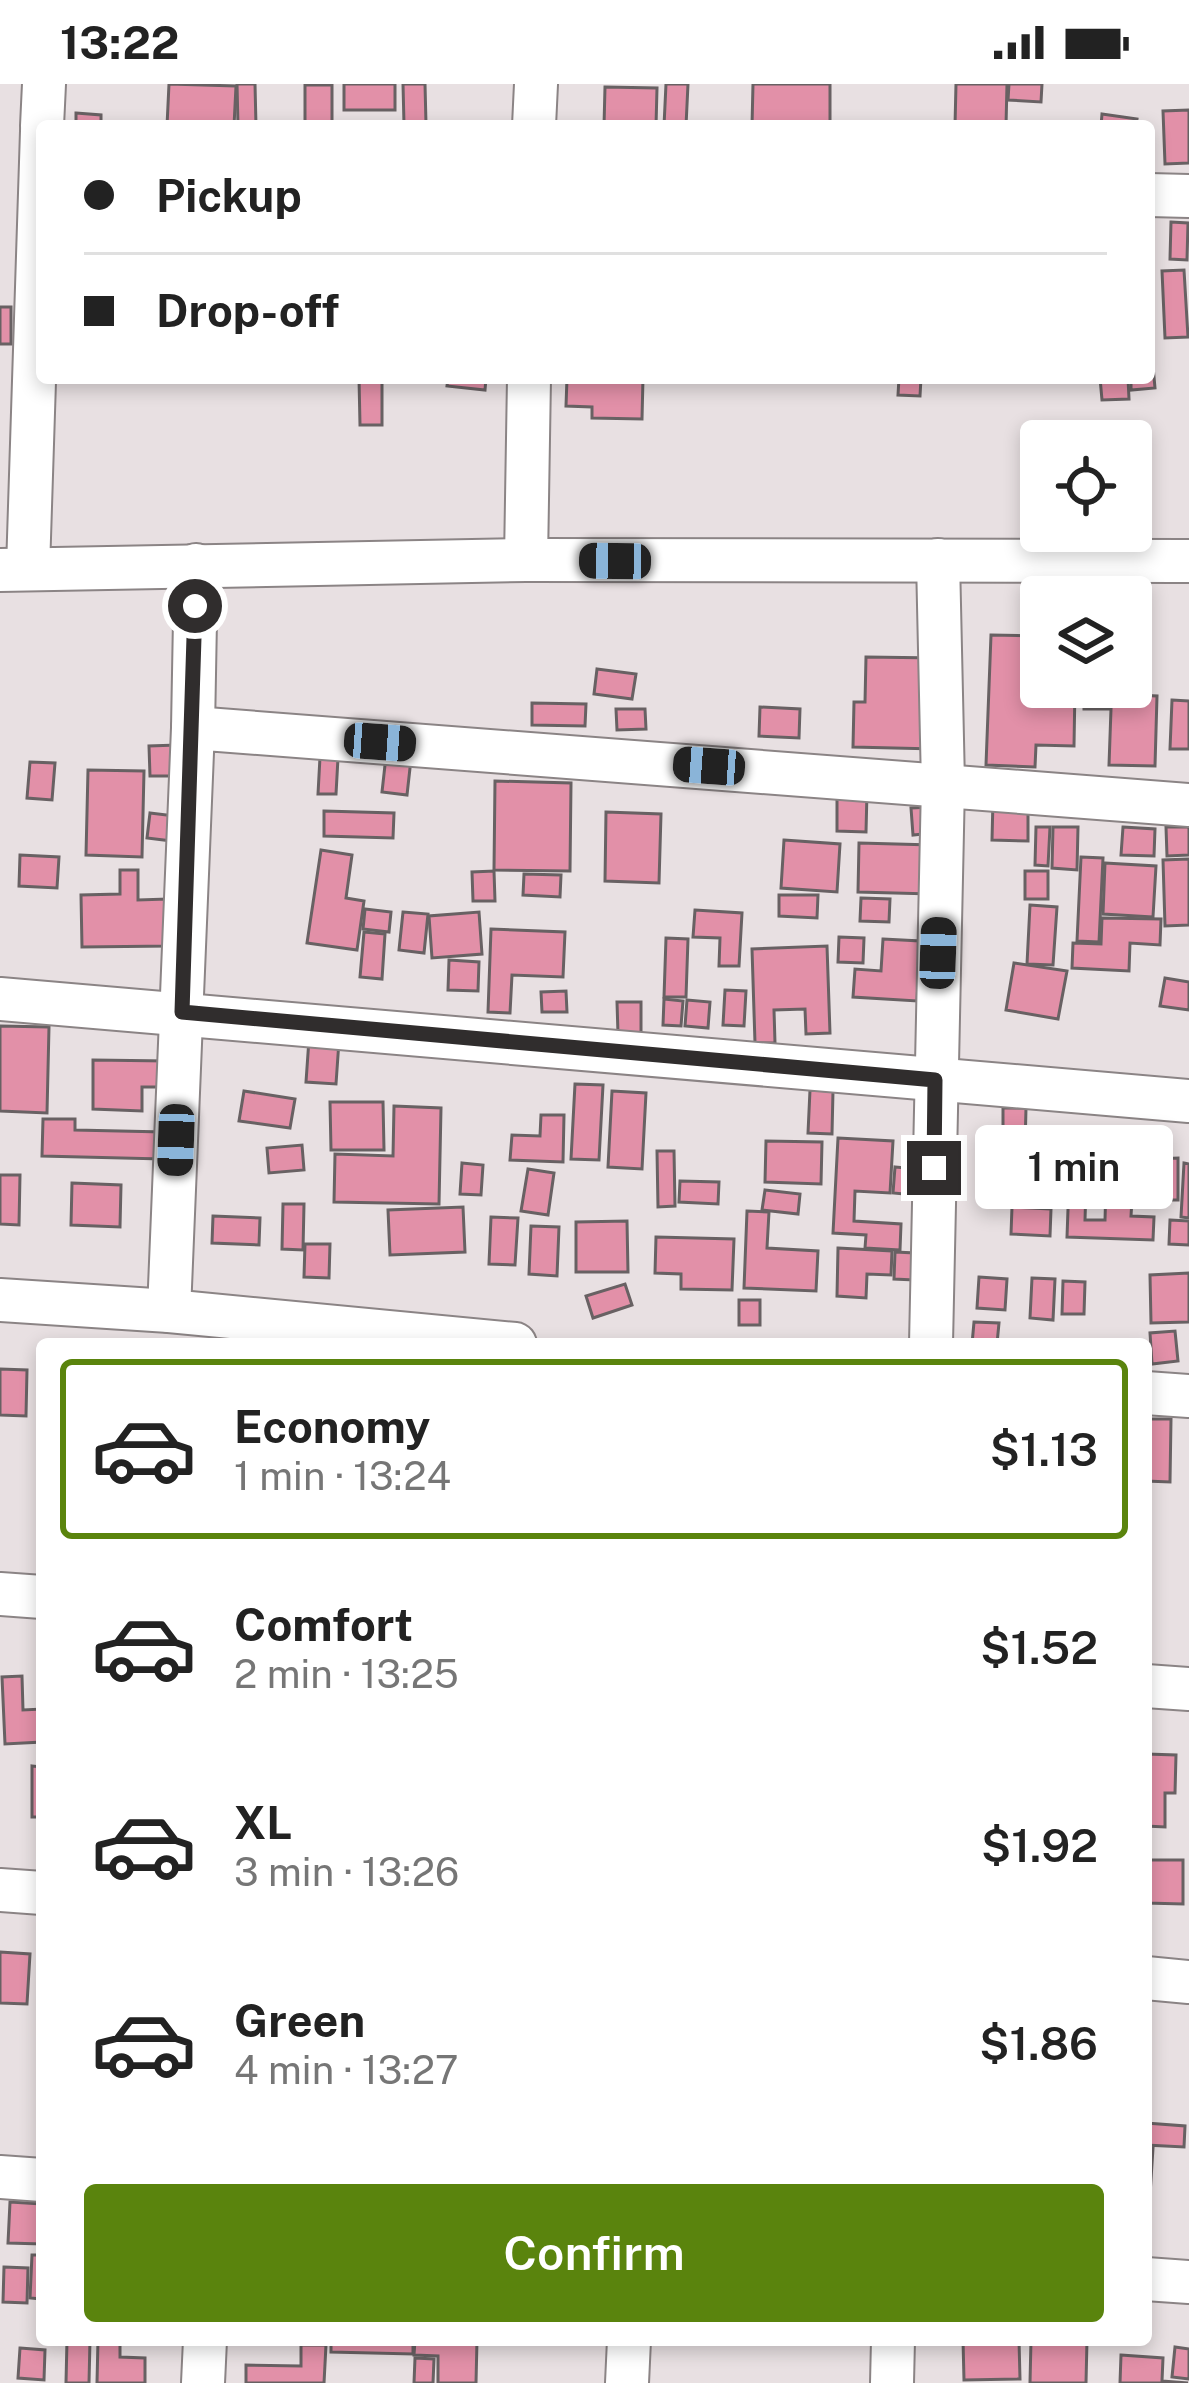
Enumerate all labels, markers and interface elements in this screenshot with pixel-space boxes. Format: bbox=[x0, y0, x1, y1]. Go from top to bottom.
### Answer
text: 13:22 bbox=[60, 16, 179, 69]
text: Pickup bbox=[156, 169, 302, 222]
text: Drop-off bbox=[156, 284, 339, 337]
map controls bbox=[1020, 420, 1152, 708]
button: locate bbox=[1020, 420, 1152, 552]
car bbox=[579, 542, 651, 580]
button: layers bbox=[1020, 576, 1152, 708]
route start bbox=[168, 579, 222, 633]
car bbox=[343, 722, 417, 762]
car bbox=[672, 746, 746, 786]
car bbox=[919, 916, 957, 990]
car bbox=[157, 1103, 195, 1177]
callout: 1 min bbox=[976, 1126, 1174, 1210]
route end bbox=[907, 1141, 961, 1195]
text: 1 min bbox=[1028, 1144, 1120, 1190]
icon: car bbox=[90, 1395, 198, 1503]
text: Economy bbox=[234, 1400, 430, 1453]
text: $1.13 bbox=[990, 1423, 1098, 1476]
text: 1 min · 13:24 bbox=[234, 1453, 451, 1499]
icon: car bbox=[90, 1593, 198, 1701]
text: Comfort bbox=[234, 1598, 413, 1651]
text: $1.52 bbox=[980, 1621, 1098, 1674]
text: 2 min · 13:25 bbox=[234, 1651, 459, 1697]
icon: car bbox=[90, 1791, 198, 1899]
text: XL bbox=[234, 1796, 292, 1849]
text: $1.92 bbox=[981, 1819, 1098, 1872]
text: 3 min · 13:26 bbox=[234, 1849, 459, 1895]
icon: car bbox=[90, 1989, 198, 2097]
text: Green bbox=[234, 1994, 365, 2047]
text: $1.86 bbox=[979, 2017, 1098, 2070]
text: 4 min · 13:27 bbox=[234, 2047, 458, 2093]
button: Confirm bbox=[84, 2184, 1104, 2322]

